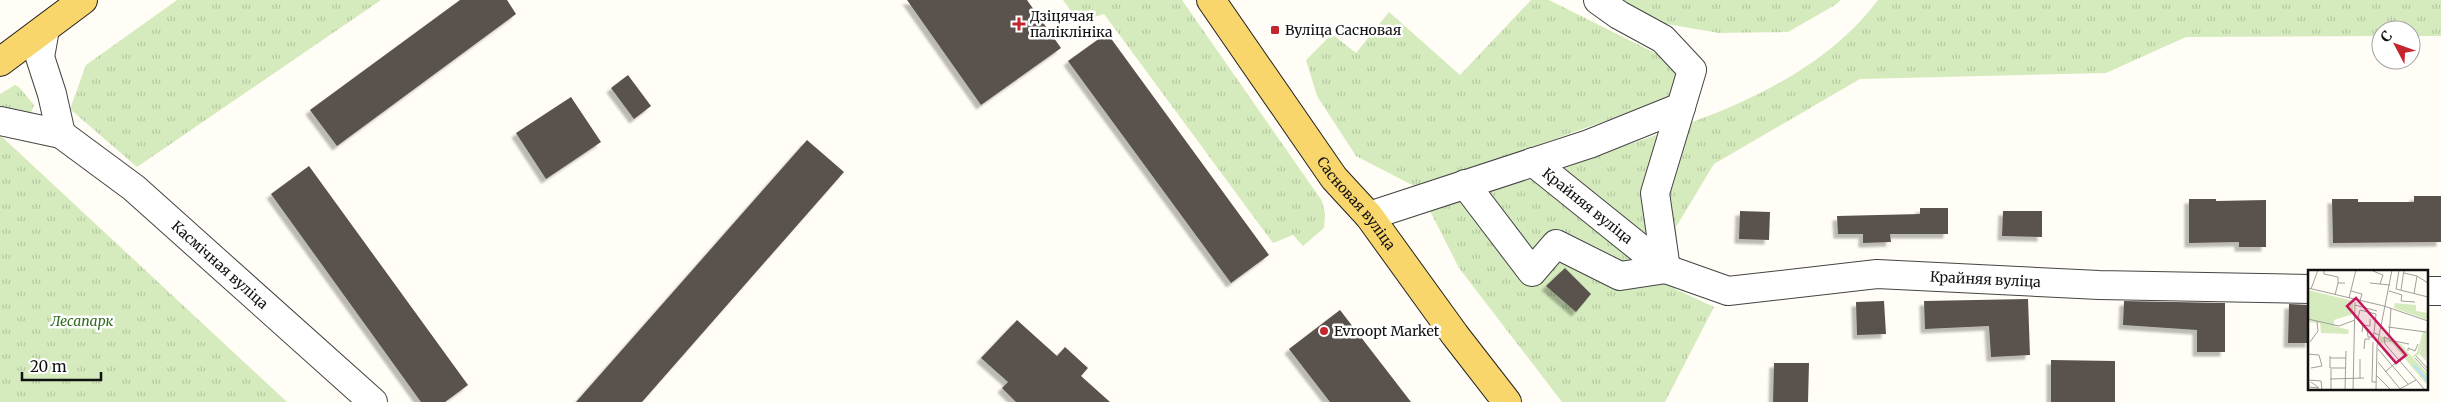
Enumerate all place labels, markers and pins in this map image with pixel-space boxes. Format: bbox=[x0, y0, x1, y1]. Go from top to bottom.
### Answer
place label: Дзіцячая паліклініка bbox=[1030, 7, 1113, 41]
marker: Дзіцячая паліклініка bbox=[1012, 17, 1026, 31]
place label: Вуліца Сасновая bbox=[1285, 21, 1401, 39]
marker: Вуліца Сасновая bbox=[1269, 24, 1281, 36]
place label: Evroopt Market bbox=[1334, 322, 1440, 340]
marker: Evroopt Market bbox=[1318, 325, 1330, 337]

